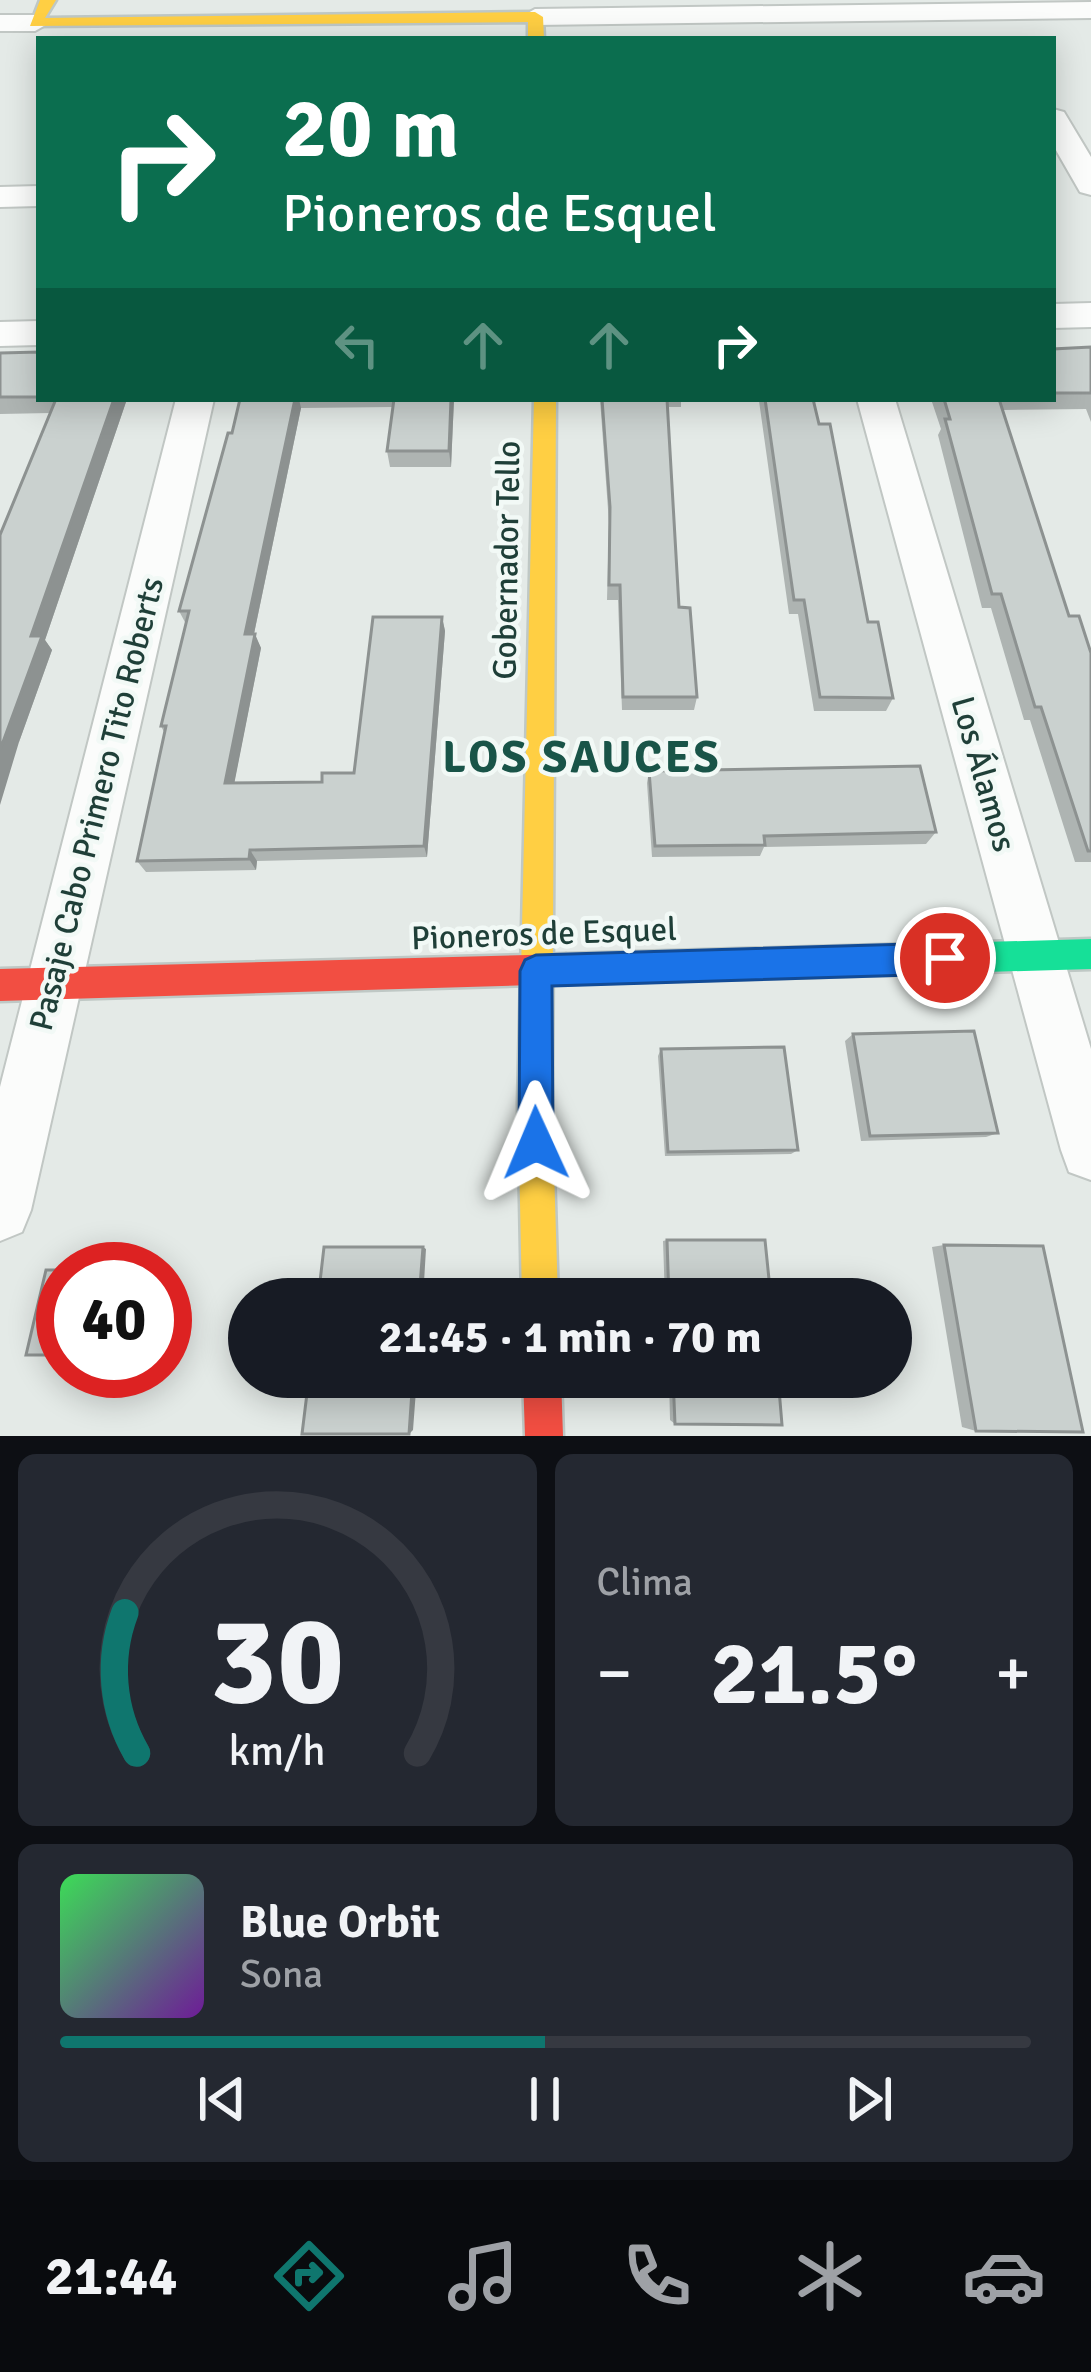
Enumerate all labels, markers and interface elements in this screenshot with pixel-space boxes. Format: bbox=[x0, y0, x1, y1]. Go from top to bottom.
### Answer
text: 20 m bbox=[282, 77, 459, 181]
icon: right bbox=[84, 84, 240, 240]
text: Pioneros de Esquel bbox=[282, 180, 717, 247]
icon: left bbox=[324, 312, 390, 378]
icon: ahead bbox=[450, 312, 516, 378]
icon: ahead bbox=[576, 312, 642, 378]
icon: right bbox=[702, 312, 768, 378]
street label: Gobernador Tello bbox=[484, 440, 530, 680]
street label: Pasaje Cabo Primero Tito Roberts bbox=[21, 573, 173, 1035]
street label: Los Álamos bbox=[941, 692, 1025, 856]
district label: LOS SAUCES bbox=[442, 730, 722, 785]
pin bbox=[894, 907, 996, 1009]
street label: Pioneros de Esquel bbox=[410, 909, 678, 959]
icon: arrive bbox=[912, 925, 978, 991]
position arrow bbox=[473, 1080, 599, 1206]
speed limit sign: 40 bbox=[36, 1242, 192, 1398]
text: 21:45 · 1 min · 70 m bbox=[378, 1310, 762, 1365]
text: Clima bbox=[597, 1558, 693, 1606]
text: 30 bbox=[210, 1585, 345, 1738]
text: 21.5° bbox=[710, 1618, 918, 1729]
text: − bbox=[597, 1633, 632, 1714]
text: + bbox=[995, 1633, 1031, 1714]
text: km/h bbox=[229, 1725, 326, 1778]
text: Blue Orbit bbox=[240, 1895, 440, 1950]
text: Sona bbox=[240, 1950, 323, 1998]
icon: previous bbox=[189, 2066, 255, 2132]
icon: pause bbox=[512, 2066, 578, 2132]
icon: next bbox=[836, 2066, 902, 2132]
icon: directions bbox=[267, 2234, 351, 2318]
icon: music bbox=[441, 2234, 525, 2318]
icon: phone bbox=[615, 2234, 699, 2318]
icon: climate bbox=[788, 2234, 872, 2318]
icon: car bbox=[962, 2234, 1046, 2318]
text: 21:44 bbox=[45, 2243, 177, 2310]

